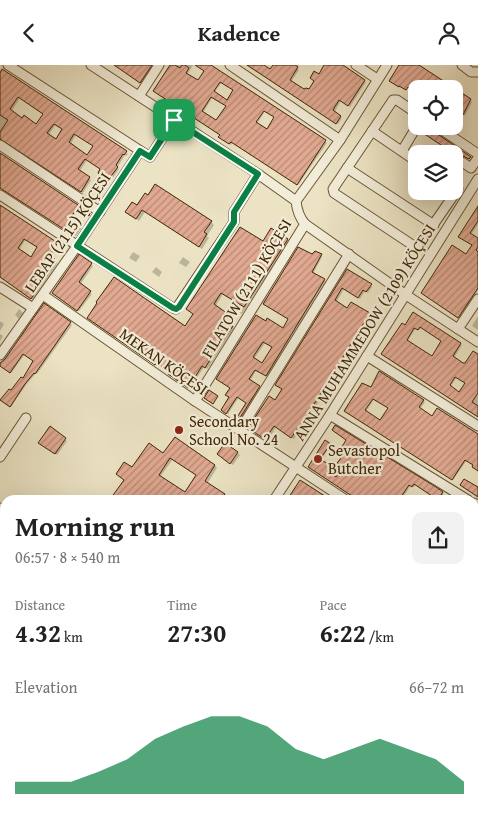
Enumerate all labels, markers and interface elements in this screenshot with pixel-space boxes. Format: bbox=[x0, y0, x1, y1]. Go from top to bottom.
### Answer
text: Kadence bbox=[198, 17, 280, 49]
icon: back bbox=[15, 19, 43, 47]
icon: person bbox=[435, 19, 463, 47]
map controls bbox=[408, 80, 463, 200]
button: locate bbox=[408, 80, 463, 135]
pin bbox=[153, 99, 195, 141]
icon: arrive bbox=[160, 106, 188, 134]
button: layers bbox=[408, 145, 463, 200]
street label: LEBAP (2115) KÖÇESI bbox=[18, 167, 116, 297]
street label: FILATOW (2111) KÖÇESI bbox=[195, 214, 297, 362]
street label: ANNA MUHAMMEDOW (2109) KÖÇESI bbox=[287, 219, 441, 445]
street label: MEKAN KÖÇESI bbox=[115, 322, 213, 400]
place label: Secondary School No. 24 bbox=[189, 409, 279, 451]
marker: Secondary School No. 24 bbox=[173, 424, 185, 436]
place label: Sevastopol Butcher bbox=[328, 438, 400, 480]
marker: Sevastopol Butcher bbox=[312, 453, 324, 465]
text: Morning run bbox=[15, 505, 175, 546]
button: share bbox=[412, 512, 464, 564]
text: 06:57 · 8 × 540 m bbox=[15, 545, 120, 569]
text: Distance bbox=[15, 595, 65, 615]
text: Time bbox=[167, 595, 197, 615]
text: Pace bbox=[320, 595, 347, 615]
text: 4.32 bbox=[15, 615, 61, 651]
text: 27:30 bbox=[167, 615, 226, 651]
text: 6:22 bbox=[320, 615, 366, 651]
text: km bbox=[61, 627, 83, 647]
text: /km bbox=[366, 627, 394, 647]
text: Elevation bbox=[15, 675, 78, 699]
text: 66–72 m bbox=[409, 675, 464, 699]

